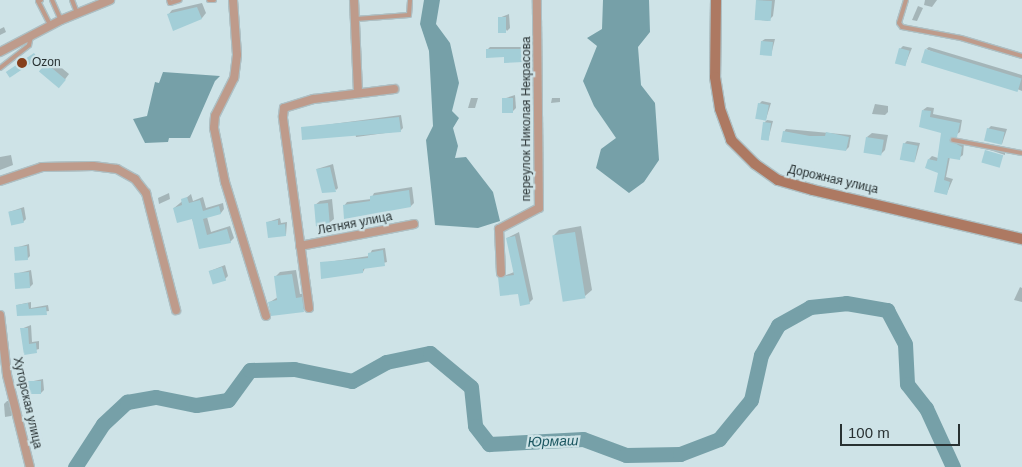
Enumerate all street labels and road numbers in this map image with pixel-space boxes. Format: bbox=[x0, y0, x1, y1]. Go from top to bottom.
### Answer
street label: переулок Николая Некрасова bbox=[520, 37, 534, 201]
street label: Дорожная улица bbox=[786, 163, 880, 197]
street label: Летняя улица bbox=[317, 210, 393, 238]
street label: Хуторская улица bbox=[9, 356, 45, 450]

